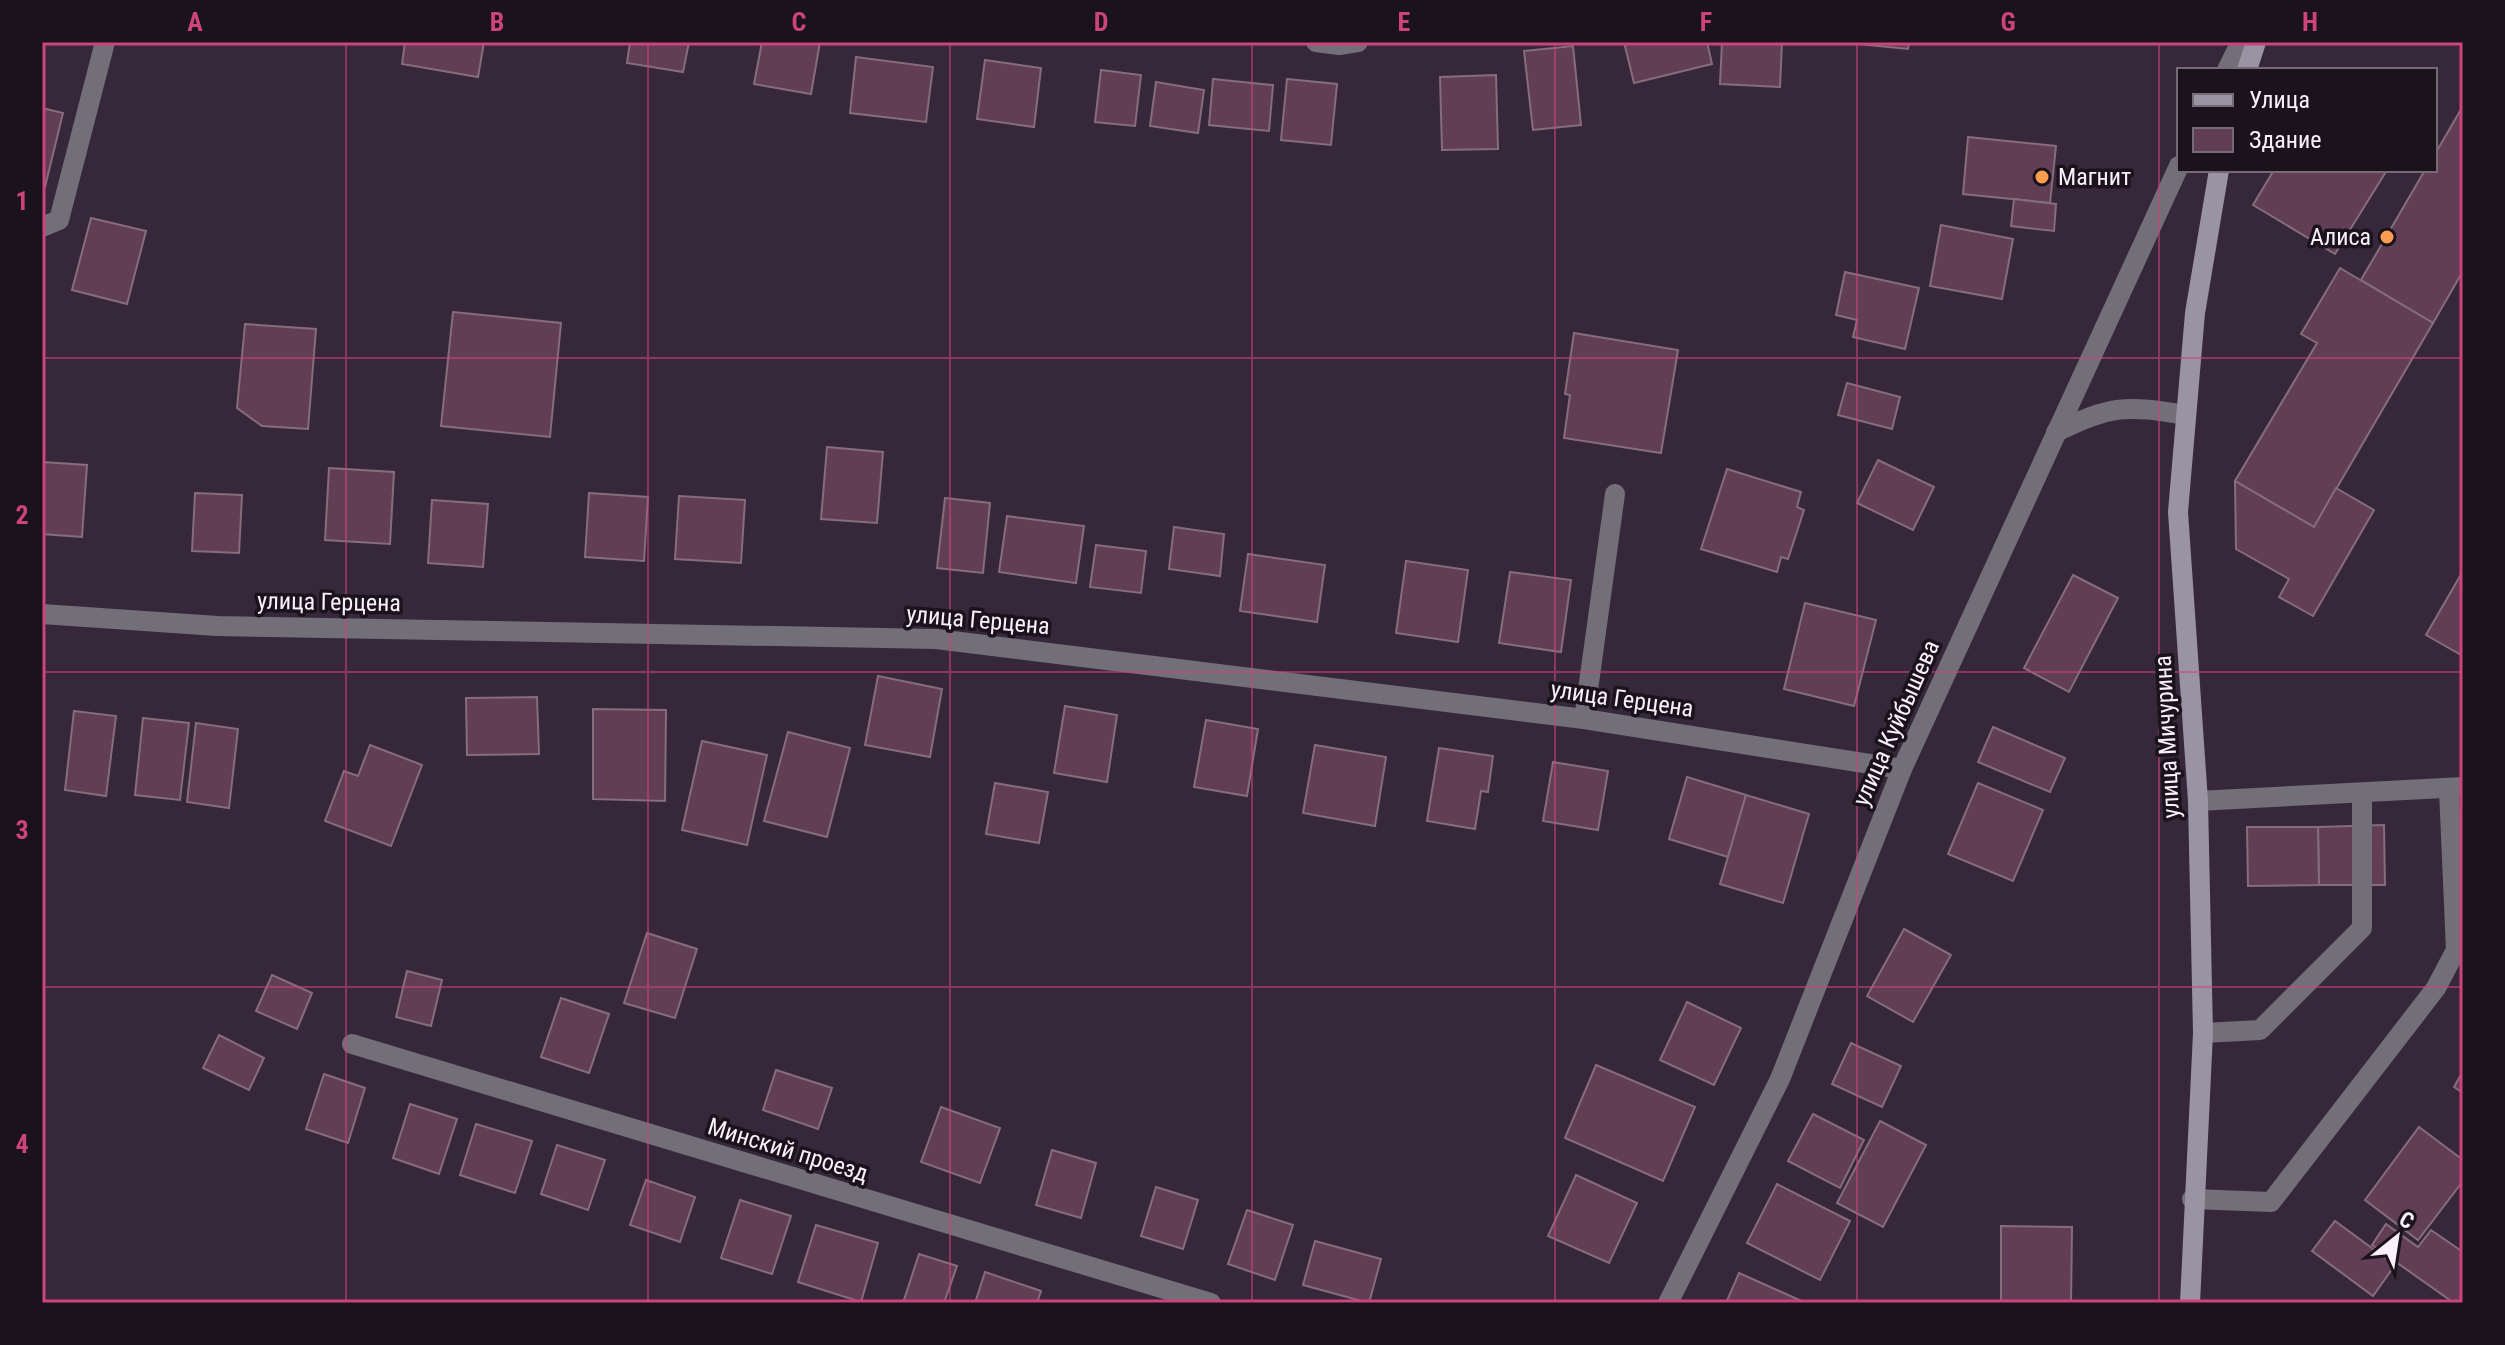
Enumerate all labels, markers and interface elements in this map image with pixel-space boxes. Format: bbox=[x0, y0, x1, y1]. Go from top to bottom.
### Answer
text: A bbox=[187, 7, 203, 37]
text: B bbox=[490, 7, 504, 37]
text: C bbox=[792, 7, 807, 37]
text: D bbox=[1094, 7, 1108, 37]
text: E bbox=[1398, 7, 1411, 37]
text: F bbox=[1700, 7, 1712, 37]
text: G bbox=[2000, 7, 2016, 37]
text: H bbox=[2302, 7, 2318, 37]
legend bbox=[2177, 68, 2437, 172]
text: Улица bbox=[2249, 86, 2310, 114]
text: Здание bbox=[2249, 126, 2321, 154]
place label: Магнит bbox=[2058, 163, 2131, 191]
marker: Магнит bbox=[2033, 168, 2051, 186]
text: 1 bbox=[15, 186, 29, 216]
place label: Алиса bbox=[2310, 223, 2371, 251]
marker: Алиса bbox=[2378, 228, 2396, 246]
text: 2 bbox=[15, 500, 29, 530]
street label: улица Герцена bbox=[257, 587, 401, 617]
street label: улица Герцена bbox=[905, 600, 1051, 640]
street label: улица Куйбышева bbox=[1847, 636, 1945, 810]
street label: улица Мичурина bbox=[2149, 655, 2185, 819]
street label: улица Герцена bbox=[1549, 675, 1695, 723]
text: 3 bbox=[15, 815, 29, 845]
street label: Минский проезд bbox=[704, 1112, 872, 1188]
text: 4 bbox=[15, 1129, 29, 1159]
north arrow bbox=[2357, 1197, 2437, 1277]
text: С bbox=[2395, 1206, 2418, 1234]

